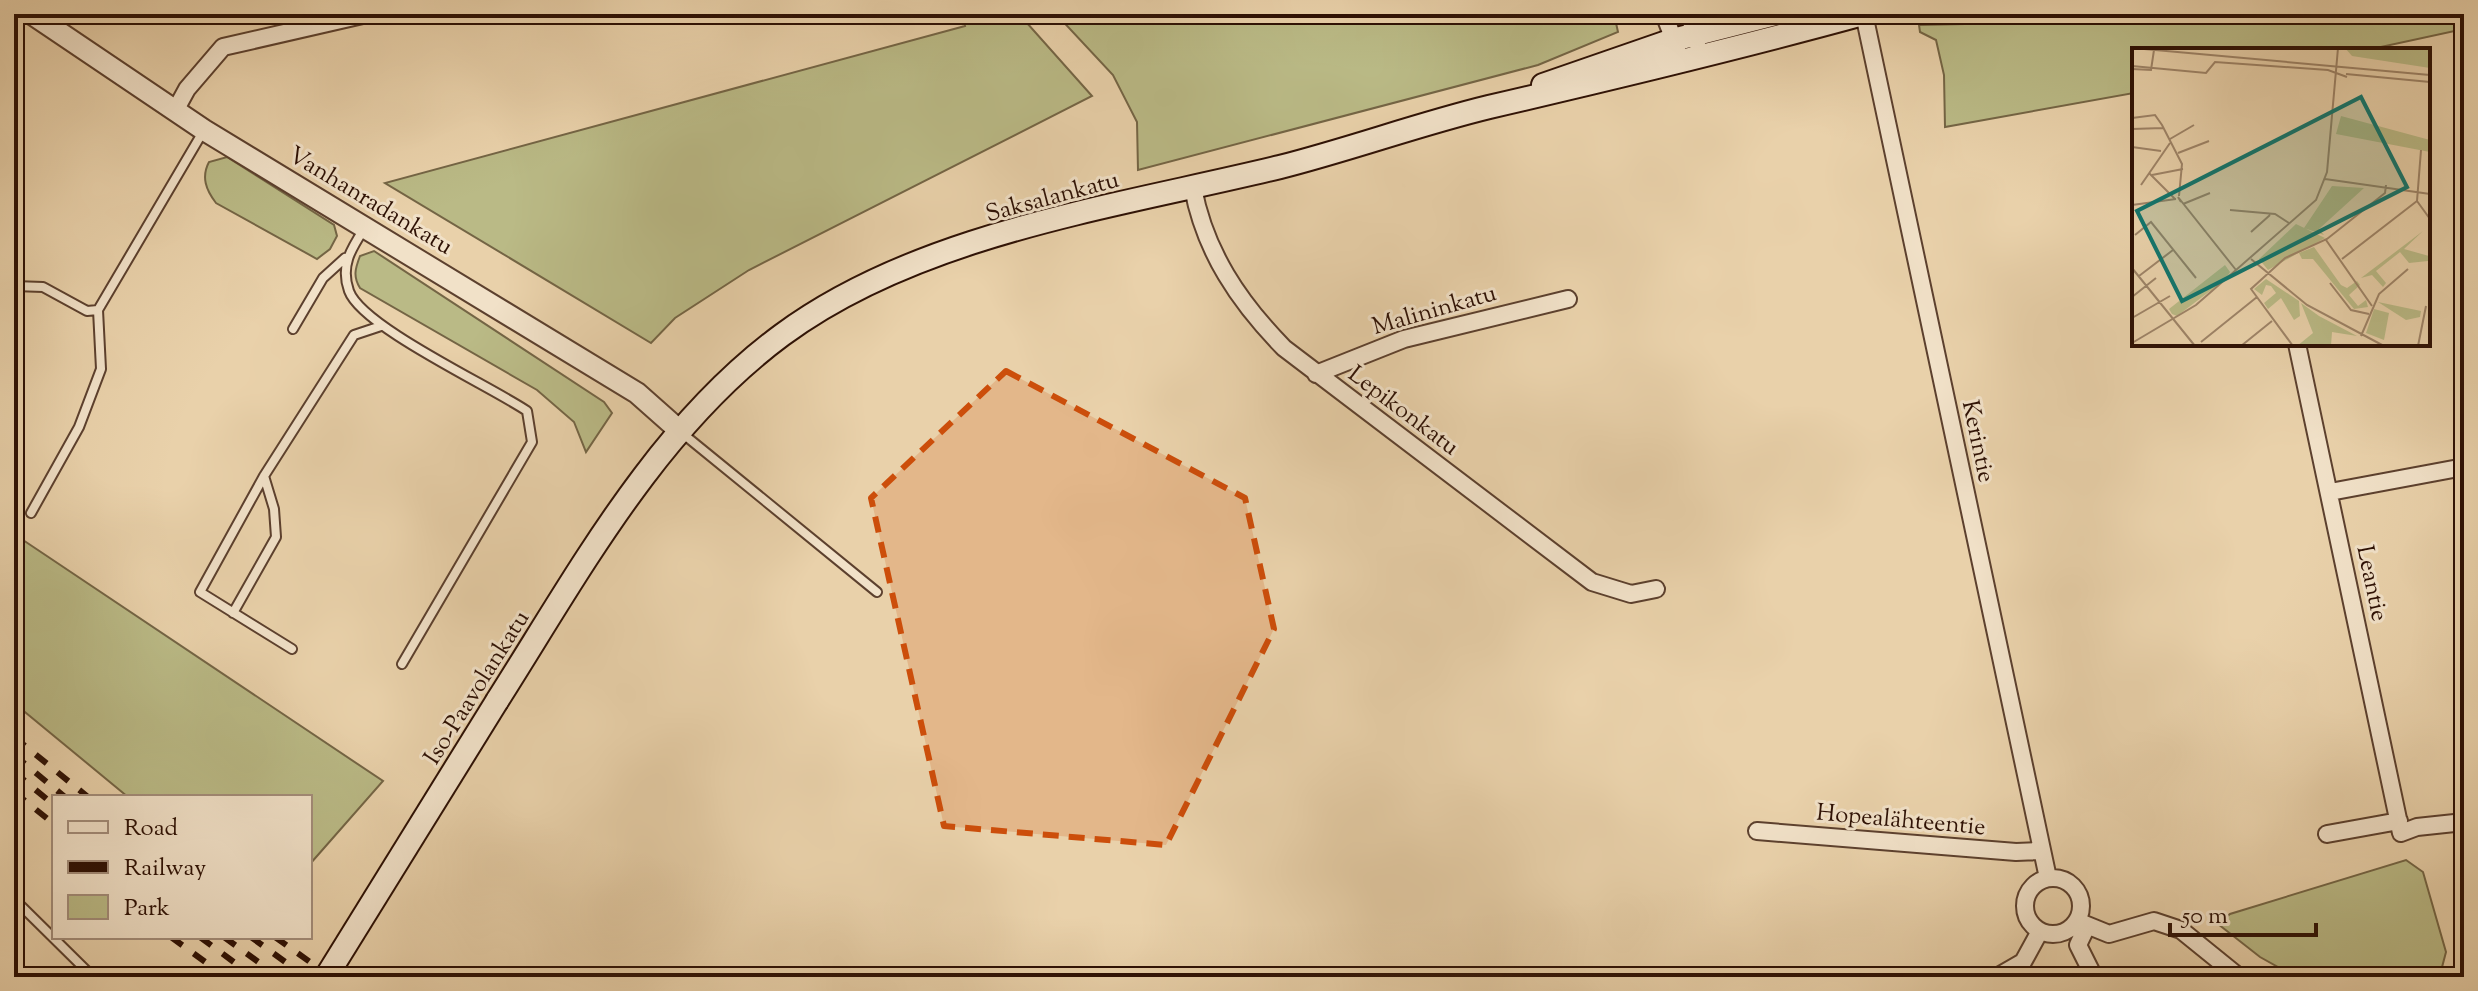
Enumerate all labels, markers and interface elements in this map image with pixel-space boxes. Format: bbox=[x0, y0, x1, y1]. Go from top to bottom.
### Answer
inset map bbox=[2132, 48, 2430, 346]
street label: Vanhanradankatu bbox=[281, 139, 459, 264]
street label: Saksalankatu bbox=[982, 164, 1123, 232]
street label: Malininkatu bbox=[1368, 277, 1501, 345]
street label: Lepikonkatu bbox=[1340, 358, 1466, 465]
street label: Kerintie bbox=[1952, 397, 2002, 486]
street label: Leantie bbox=[2346, 542, 2396, 624]
street label: Iso-Paavolankatu bbox=[417, 604, 539, 772]
legend bbox=[52, 795, 312, 939]
street label: Hopealähteentie bbox=[1815, 797, 1987, 845]
text: Road bbox=[124, 812, 178, 846]
text: Railway bbox=[124, 852, 206, 886]
scale bar bbox=[2170, 887, 2316, 937]
text: Park bbox=[124, 892, 170, 926]
text: 50 m bbox=[2180, 900, 2228, 934]

